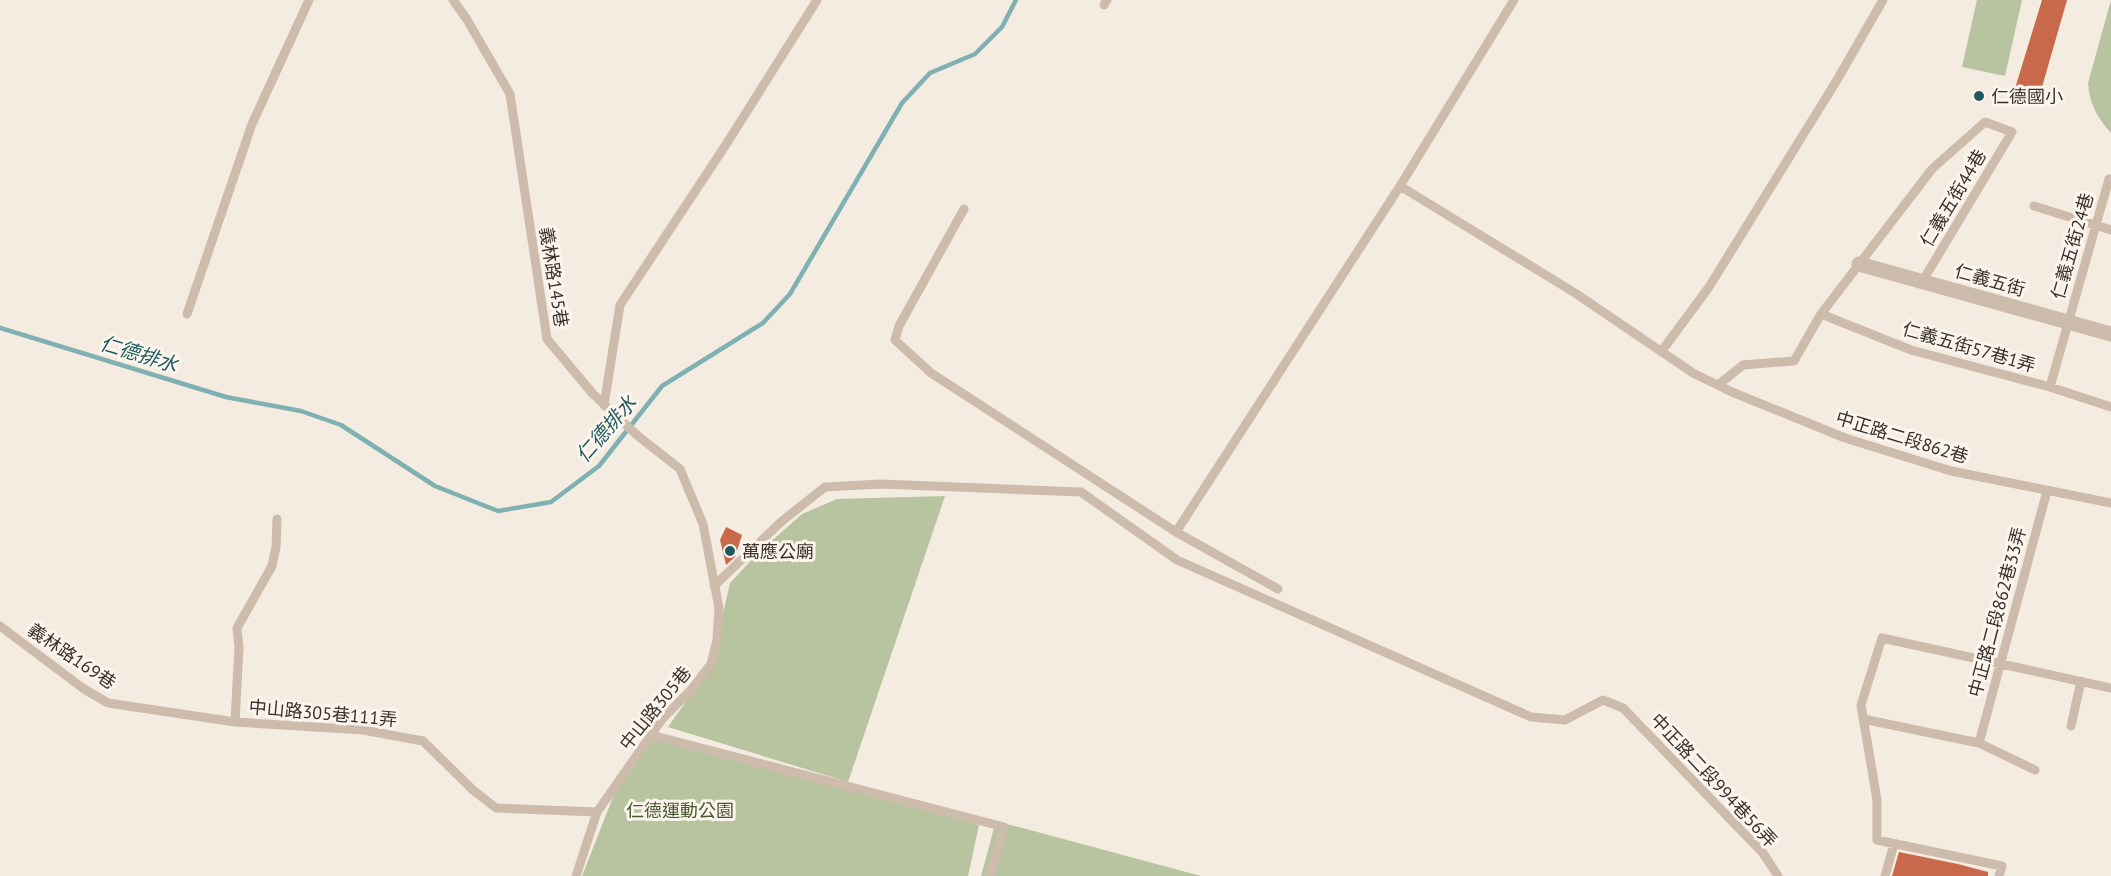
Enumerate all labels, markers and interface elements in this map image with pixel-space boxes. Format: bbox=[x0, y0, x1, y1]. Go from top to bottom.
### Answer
place label: 仁德國小 bbox=[1991, 85, 2063, 108]
marker: 仁德國小 bbox=[1972, 89, 1986, 103]
street label: 仁義五街44巷 bbox=[1915, 145, 1991, 251]
street label: 仁義五街24巷 bbox=[2046, 190, 2098, 302]
street label: 義林路145巷 bbox=[535, 225, 573, 329]
street label: 仁義五街 bbox=[1952, 259, 2028, 301]
street label: 仁義五街57巷1弄 bbox=[1900, 317, 2038, 377]
water label: 仁德排水 bbox=[97, 330, 182, 378]
water label: 仁德排水 bbox=[570, 390, 643, 468]
street label: 中正路二段862巷 bbox=[1833, 406, 1971, 468]
street label: 中正路二段862巷33弄 bbox=[1963, 524, 2031, 700]
place label: 萬應公廟 bbox=[742, 540, 814, 563]
marker: 萬應公廟 bbox=[723, 544, 737, 558]
street label: 義林路169巷 bbox=[24, 618, 120, 694]
street label: 中山路305巷 bbox=[614, 661, 696, 755]
street label: 中山路305巷111弄 bbox=[248, 695, 398, 731]
street label: 中正路二段994巷56弄 bbox=[1646, 708, 1782, 852]
park label: 仁德運動公園 bbox=[626, 799, 734, 822]

